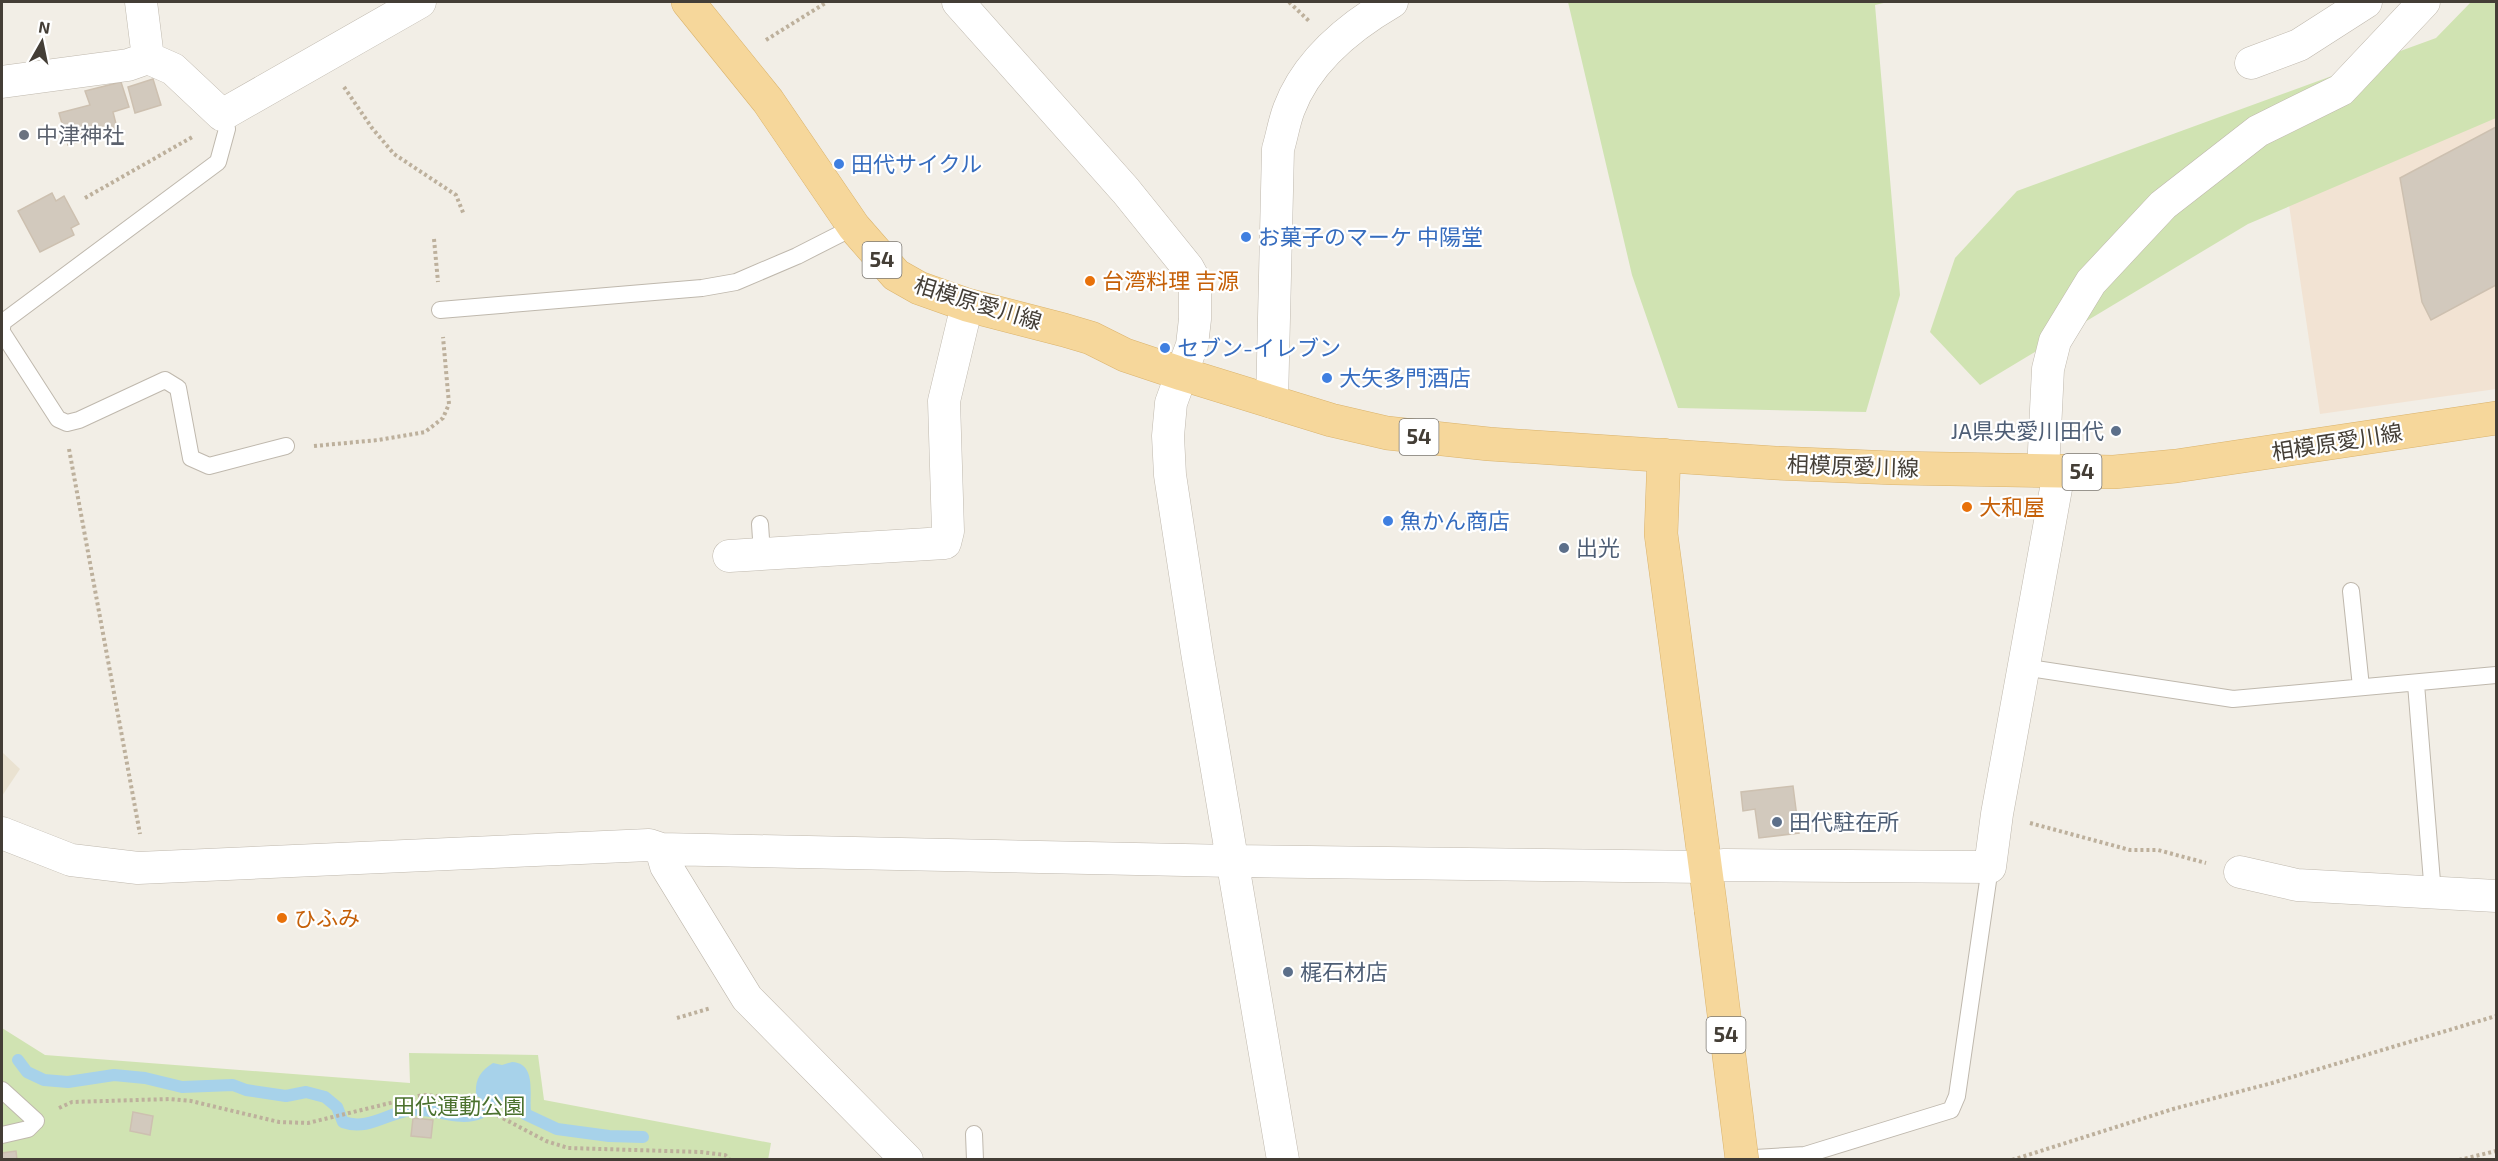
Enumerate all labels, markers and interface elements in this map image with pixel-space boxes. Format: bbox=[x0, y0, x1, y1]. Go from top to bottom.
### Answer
north arrow bbox=[12, 12, 72, 72]
text: N bbox=[37, 16, 52, 37]
place label: 中津神社 bbox=[36, 121, 124, 147]
marker: 中津神社 bbox=[17, 128, 31, 142]
place label: 田代サイクル bbox=[851, 150, 982, 176]
marker: 田代サイクル bbox=[832, 157, 846, 171]
place label: お菓子のマーケ 中陽堂 bbox=[1258, 223, 1483, 249]
marker: お菓子のマーケ 中陽堂 bbox=[1239, 230, 1253, 244]
road number: 54 bbox=[862, 242, 902, 278]
place label: 台湾料理 吉源 bbox=[1102, 267, 1239, 293]
street label: 相模原愛川線 bbox=[911, 270, 1045, 334]
marker: 台湾料理 吉源 bbox=[1083, 274, 1097, 288]
place label: セブン-イレブン bbox=[1177, 334, 1341, 360]
marker: セブン-イレブン bbox=[1158, 341, 1172, 355]
place label: 大矢多門酒店 bbox=[1339, 364, 1471, 390]
marker: 大矢多門酒店 bbox=[1320, 371, 1334, 385]
place label: JA県央愛川田代 bbox=[1951, 417, 2104, 443]
street label: 相模原愛川線 bbox=[2270, 418, 2404, 464]
road number: 54 bbox=[1400, 419, 1438, 455]
marker: JA県央愛川田代 bbox=[2109, 424, 2123, 438]
street label: 相模原愛川線 bbox=[1787, 450, 1919, 480]
road number: 54 bbox=[2062, 454, 2102, 490]
place label: 大和屋 bbox=[1979, 493, 2045, 519]
marker: 大和屋 bbox=[1960, 500, 1974, 514]
place label: 魚かん商店 bbox=[1400, 507, 1510, 533]
marker: 魚かん商店 bbox=[1381, 514, 1395, 528]
place label: 出光 bbox=[1576, 534, 1620, 560]
marker: 出光 bbox=[1557, 541, 1571, 555]
place label: 田代駐在所 bbox=[1789, 808, 1899, 834]
marker: 田代駐在所 bbox=[1770, 815, 1784, 829]
place label: ひふみ bbox=[294, 904, 360, 930]
marker: ひふみ bbox=[275, 911, 289, 925]
place label: 梶石材店 bbox=[1300, 958, 1388, 984]
marker: 梶石材店 bbox=[1281, 965, 1295, 979]
road number: 54 bbox=[1706, 1017, 1746, 1053]
park label: 田代運動公園 bbox=[393, 1092, 525, 1118]

